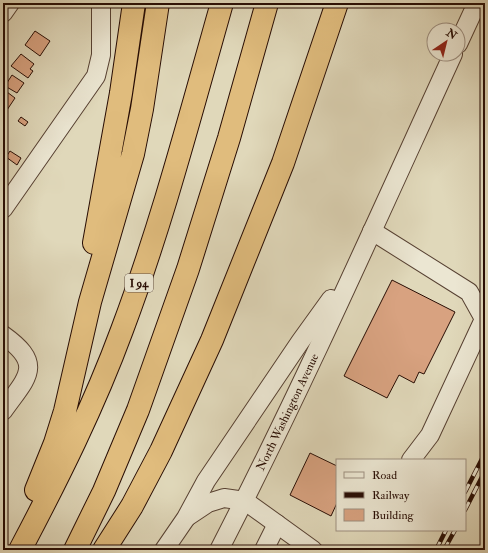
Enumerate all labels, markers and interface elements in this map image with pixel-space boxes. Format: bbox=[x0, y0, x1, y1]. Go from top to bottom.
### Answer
north arrow bbox=[426, 22, 466, 62]
text: N bbox=[443, 25, 460, 43]
road number: I 94 bbox=[125, 274, 153, 292]
street label: North Washington Avenue bbox=[253, 351, 322, 473]
legend bbox=[336, 459, 466, 531]
text: Road bbox=[372, 468, 397, 483]
text: Railway bbox=[372, 488, 410, 503]
text: Building bbox=[372, 508, 415, 523]

